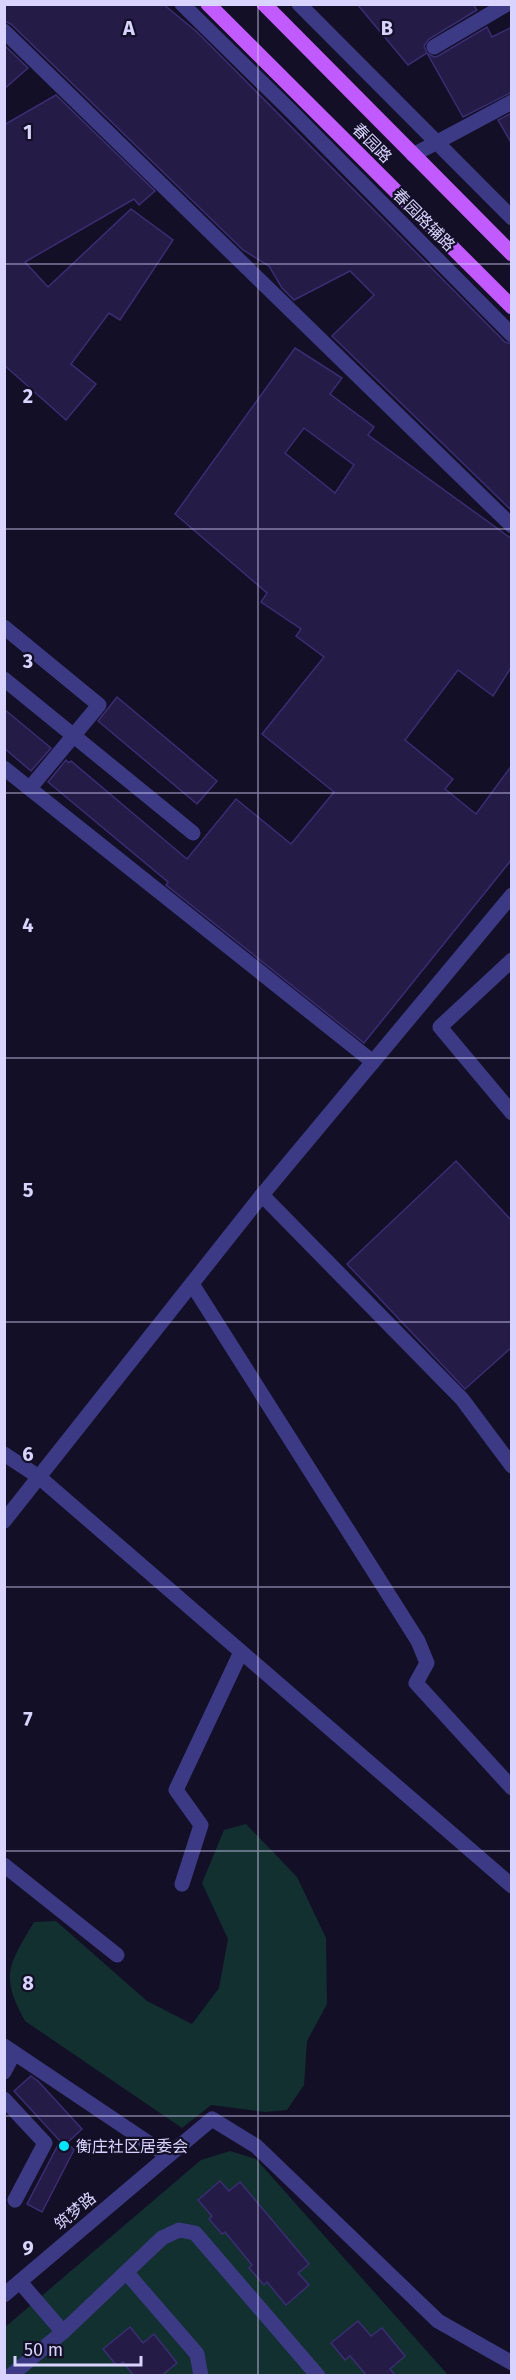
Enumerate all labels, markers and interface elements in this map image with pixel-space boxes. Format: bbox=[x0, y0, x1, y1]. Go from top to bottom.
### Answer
text: A bbox=[122, 16, 136, 40]
text: B bbox=[381, 16, 393, 40]
street label: 春园路 bbox=[348, 119, 396, 167]
text: 1 bbox=[23, 120, 33, 144]
street label: 春园路辅路 bbox=[389, 185, 459, 255]
text: 2 bbox=[23, 384, 33, 408]
text: 3 bbox=[22, 649, 33, 673]
text: 4 bbox=[22, 913, 34, 937]
text: 5 bbox=[23, 1178, 34, 1202]
text: 6 bbox=[22, 1442, 34, 1466]
text: 7 bbox=[23, 1707, 33, 1731]
text: 8 bbox=[22, 1971, 34, 1995]
place label: 衡庄社区居委会 bbox=[76, 2137, 188, 2156]
marker: 衡庄社区居委会 bbox=[57, 2139, 71, 2153]
street label: 筑梦路 bbox=[51, 2188, 99, 2234]
text: 9 bbox=[22, 2236, 34, 2260]
scale bar bbox=[15, 2329, 141, 2367]
text: 50 m bbox=[24, 2339, 63, 2361]

